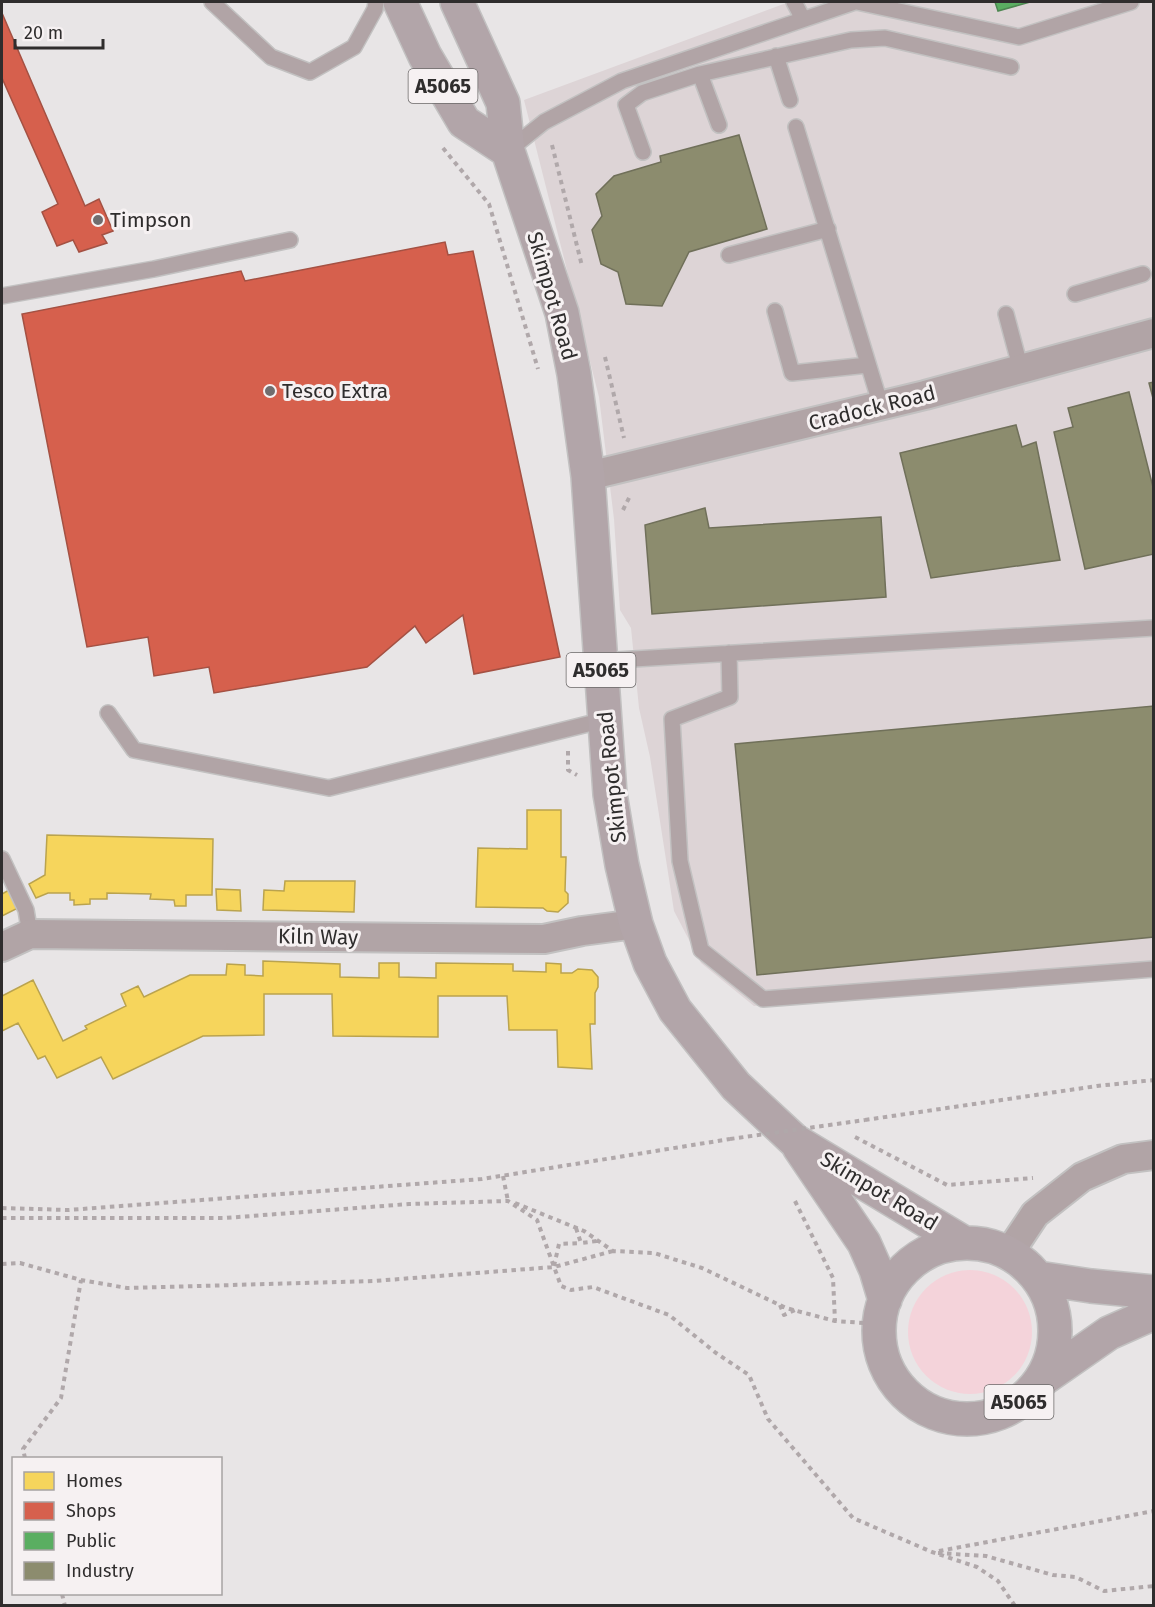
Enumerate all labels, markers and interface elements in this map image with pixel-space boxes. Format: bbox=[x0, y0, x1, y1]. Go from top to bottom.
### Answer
scale bar bbox=[15, 12, 104, 50]
text: 20 m bbox=[24, 22, 63, 44]
road number: A5065 bbox=[408, 69, 478, 103]
place label: Timpson bbox=[110, 207, 192, 233]
marker: Timpson bbox=[91, 213, 105, 227]
street label: Skimpot Road bbox=[521, 229, 583, 363]
place label: Tesco Extra bbox=[282, 378, 388, 404]
street label: Cradock Road bbox=[806, 380, 938, 436]
marker: Tesco Extra bbox=[263, 384, 277, 398]
road number: A5065 bbox=[566, 653, 636, 687]
street label: Skimpot Road bbox=[592, 710, 632, 844]
street label: Kiln Way bbox=[278, 923, 359, 951]
street label: Skimpot Road bbox=[816, 1146, 942, 1236]
road number: A5065 bbox=[984, 1385, 1054, 1419]
legend bbox=[12, 1457, 222, 1595]
text: Homes bbox=[66, 1470, 122, 1492]
text: Shops bbox=[66, 1500, 116, 1522]
text: Public bbox=[66, 1530, 116, 1552]
text: Industry bbox=[66, 1560, 134, 1582]

